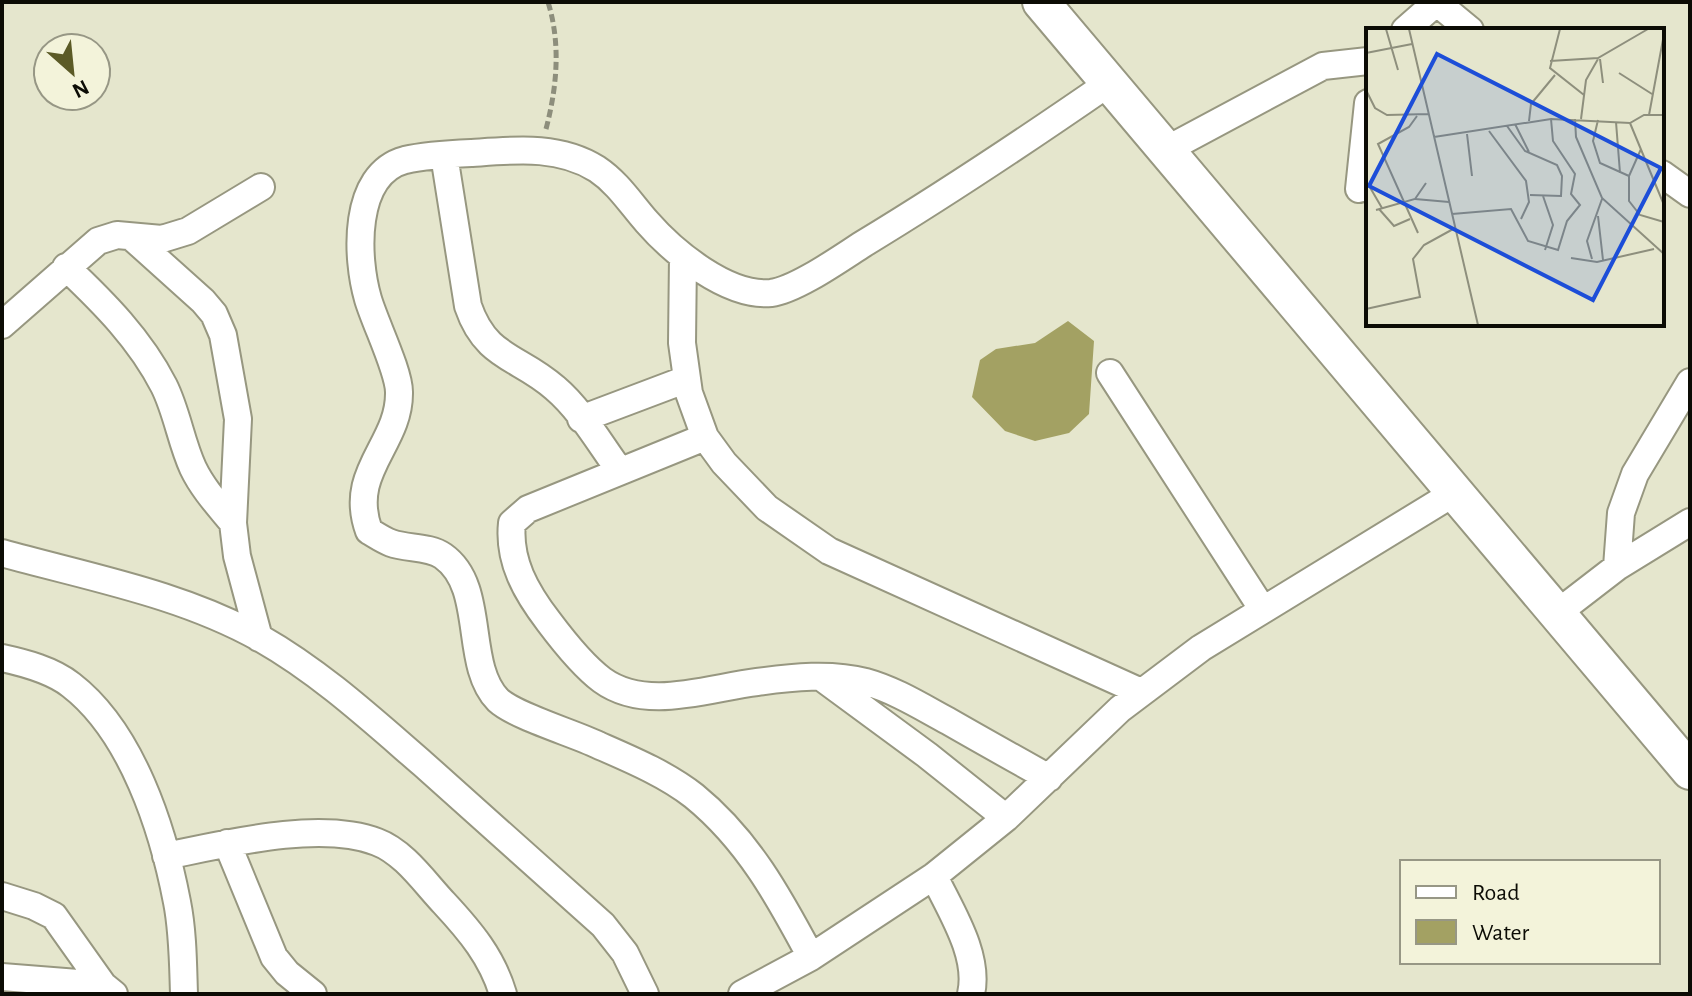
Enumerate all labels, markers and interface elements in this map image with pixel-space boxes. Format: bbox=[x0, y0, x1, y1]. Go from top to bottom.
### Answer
inset map bbox=[1366, 28, 1664, 326]
north arrow bbox=[32, 32, 112, 112]
text: N bbox=[69, 76, 92, 102]
legend bbox=[1400, 860, 1660, 964]
text: Road bbox=[1472, 881, 1520, 905]
text: Water bbox=[1472, 921, 1530, 945]

